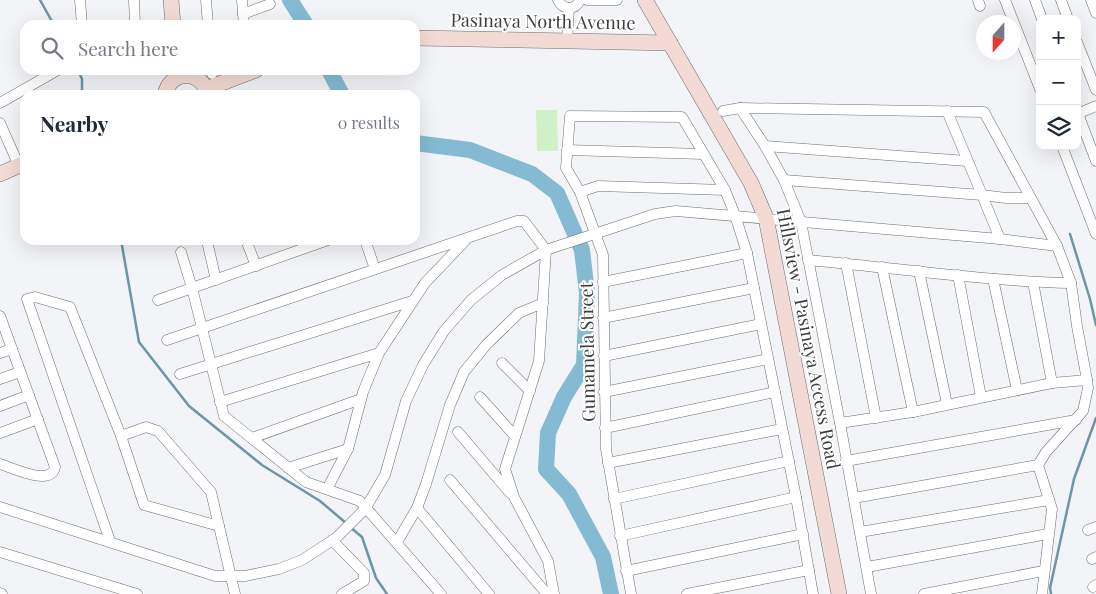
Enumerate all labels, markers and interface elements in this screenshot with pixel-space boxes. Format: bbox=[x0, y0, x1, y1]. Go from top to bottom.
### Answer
street label: Pasinaya North Avenue bbox=[450, 7, 636, 35]
north arrow bbox=[976, 15, 1021, 60]
map controls bbox=[1036, 15, 1081, 150]
button: + bbox=[1036, 15, 1081, 60]
search box bbox=[20, 20, 420, 75]
icon: search bbox=[38, 34, 66, 62]
text: Search here bbox=[78, 35, 178, 61]
button: − bbox=[1036, 60, 1081, 105]
button: layers bbox=[1036, 105, 1081, 150]
text: Nearby bbox=[40, 109, 109, 137]
text: 0 results bbox=[338, 112, 400, 133]
street label: Hillsview - Pasinaya Access Road bbox=[772, 206, 846, 472]
street label: Gumamela Street bbox=[574, 281, 600, 422]

